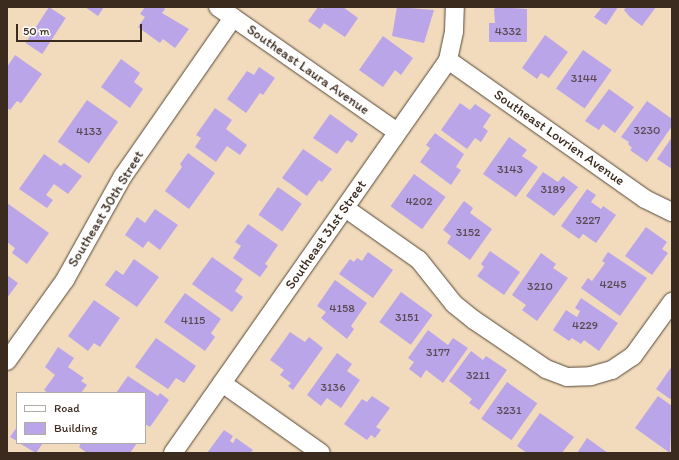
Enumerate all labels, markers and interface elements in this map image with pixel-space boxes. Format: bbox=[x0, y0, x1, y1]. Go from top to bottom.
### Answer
scale bar bbox=[18, 16, 144, 42]
street label: Southeast Laura Avenue bbox=[244, 21, 372, 119]
text: 50 m bbox=[23, 24, 49, 38]
house number: 4332 bbox=[495, 25, 521, 39]
house number: 3144 bbox=[571, 72, 597, 86]
street label: Southeast Lovrien Avenue bbox=[491, 87, 627, 189]
house number: 3230 bbox=[634, 124, 660, 138]
house number: 4133 bbox=[76, 125, 102, 139]
street label: Southeast 30th Street bbox=[65, 148, 147, 270]
house number: 3143 bbox=[497, 163, 523, 177]
street label: Southeast 31st Street bbox=[282, 177, 370, 293]
house number: 3189 bbox=[541, 183, 565, 197]
house number: 4202 bbox=[405, 195, 433, 209]
house number: 3227 bbox=[575, 214, 601, 228]
house number: 3152 bbox=[456, 226, 480, 240]
house number: 4245 bbox=[599, 278, 627, 292]
house number: 3210 bbox=[527, 280, 553, 294]
house number: 4158 bbox=[329, 302, 355, 316]
house number: 3151 bbox=[395, 311, 419, 325]
house number: 4115 bbox=[181, 314, 205, 328]
house number: 4229 bbox=[572, 319, 598, 333]
house number: 3177 bbox=[426, 346, 450, 360]
house number: 3211 bbox=[466, 369, 490, 383]
house number: 3136 bbox=[321, 381, 345, 395]
legend bbox=[16, 392, 146, 444]
text: Road bbox=[54, 401, 80, 415]
house number: 3231 bbox=[497, 404, 521, 418]
text: Building bbox=[54, 421, 97, 435]

